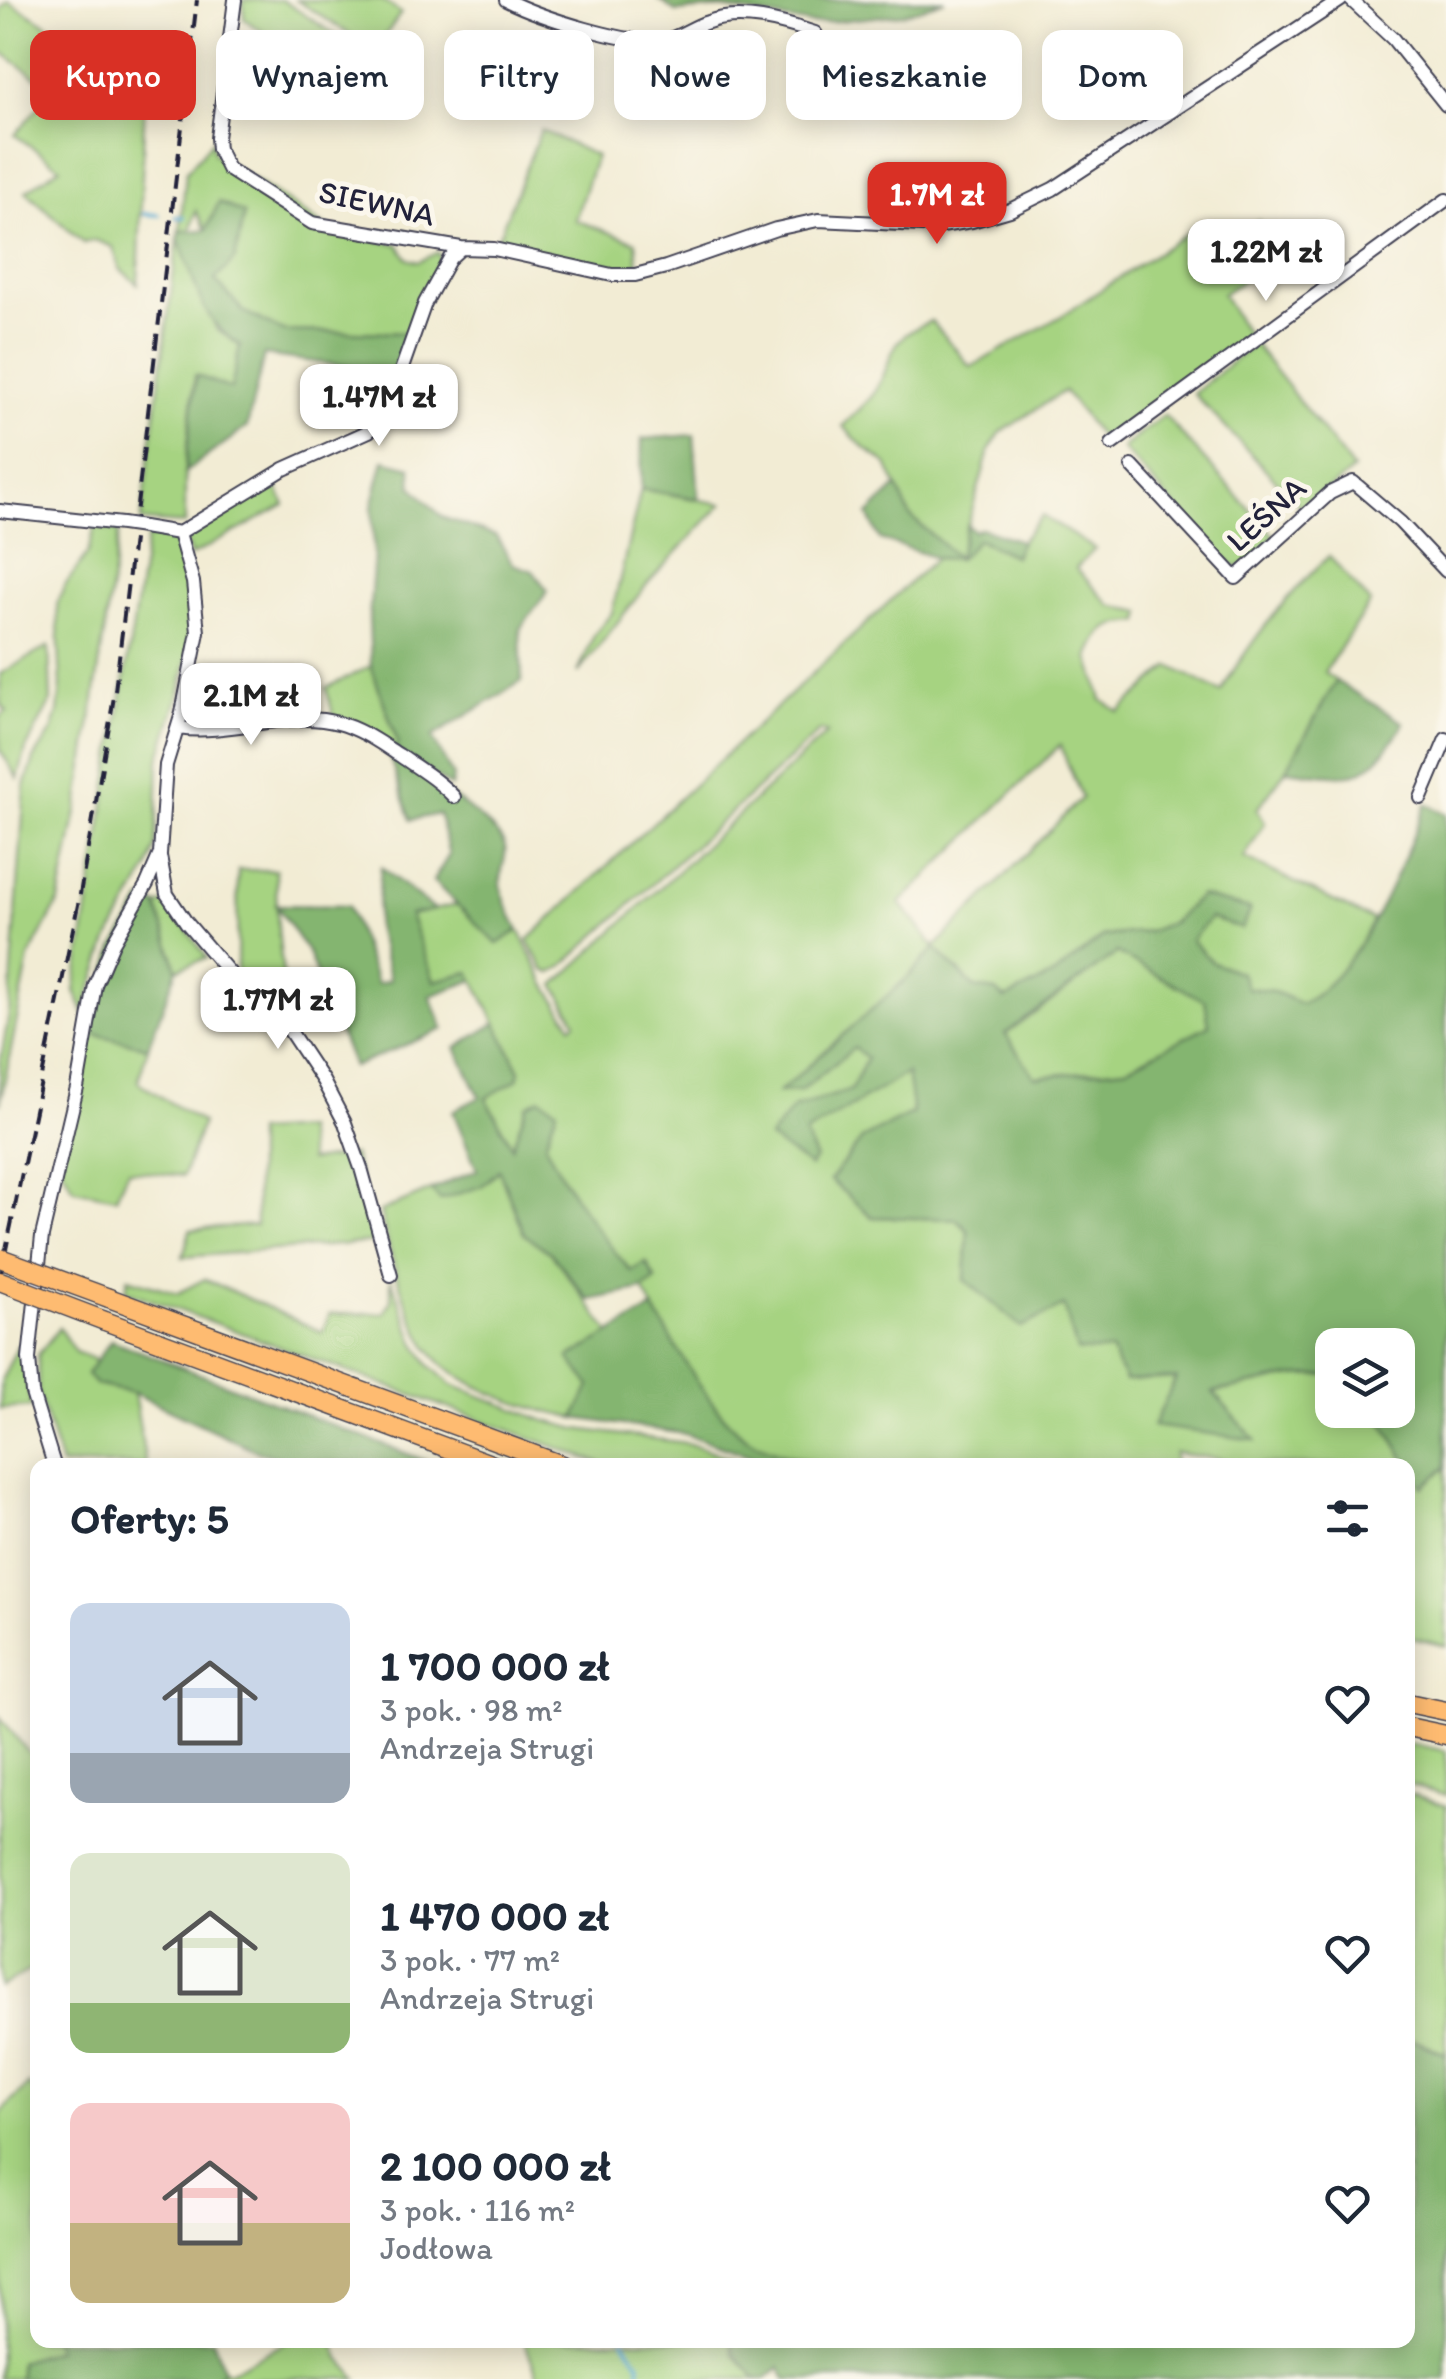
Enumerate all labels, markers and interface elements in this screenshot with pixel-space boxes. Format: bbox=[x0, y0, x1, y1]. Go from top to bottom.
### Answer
chip: Kupno bbox=[30, 30, 196, 120]
chip: Wynajem bbox=[216, 30, 424, 120]
chip: Filtry bbox=[444, 30, 594, 120]
chip: Nowe bbox=[614, 30, 766, 120]
chip: Mieszkanie bbox=[786, 30, 1022, 120]
chip: Dom bbox=[1042, 30, 1183, 120]
pin: 1.7M zł bbox=[845, 162, 1029, 247]
street label: SIEWNA bbox=[316, 172, 438, 234]
text: 1.7M zł bbox=[890, 175, 984, 213]
pin: 1.22M zł bbox=[1163, 219, 1369, 304]
text: 1.22M zł bbox=[1210, 232, 1322, 270]
pin: 1.47M zł bbox=[276, 364, 482, 449]
text: 1.47M zł bbox=[322, 377, 436, 415]
street label: LEŚNA bbox=[1218, 468, 1314, 560]
pin: 2.1M zł bbox=[159, 663, 343, 748]
text: 2.1M zł bbox=[203, 676, 299, 714]
pin: 1.77M zł bbox=[175, 967, 381, 1052]
text: 1.77M zł bbox=[223, 980, 333, 1018]
map controls bbox=[1315, 1328, 1415, 1428]
button: layers bbox=[1315, 1328, 1415, 1428]
icon: filters bbox=[1320, 1491, 1375, 1546]
text: Oferty: 5 bbox=[70, 1493, 229, 1544]
text: 1 700 000 zł bbox=[380, 1640, 610, 1691]
icon: home bbox=[150, 1643, 270, 1763]
icon: heart bbox=[1320, 1676, 1375, 1731]
text: 3 pok. · 98 m² bbox=[380, 1691, 563, 1729]
text: Andrzeja Strugi bbox=[380, 1729, 594, 1767]
text: 1 470 000 zł bbox=[380, 1890, 609, 1941]
icon: home bbox=[150, 1893, 270, 2013]
icon: heart bbox=[1320, 1926, 1375, 1981]
text: 3 pok. · 77 m² bbox=[380, 1941, 560, 1979]
text: Andrzeja Strugi bbox=[380, 1979, 594, 2017]
text: 2 100 000 zł bbox=[380, 2140, 611, 2191]
icon: home bbox=[150, 2143, 270, 2263]
icon: heart bbox=[1320, 2176, 1375, 2231]
text: 3 pok. · 116 m² bbox=[380, 2191, 575, 2229]
text: Jodłowa bbox=[380, 2229, 493, 2267]

